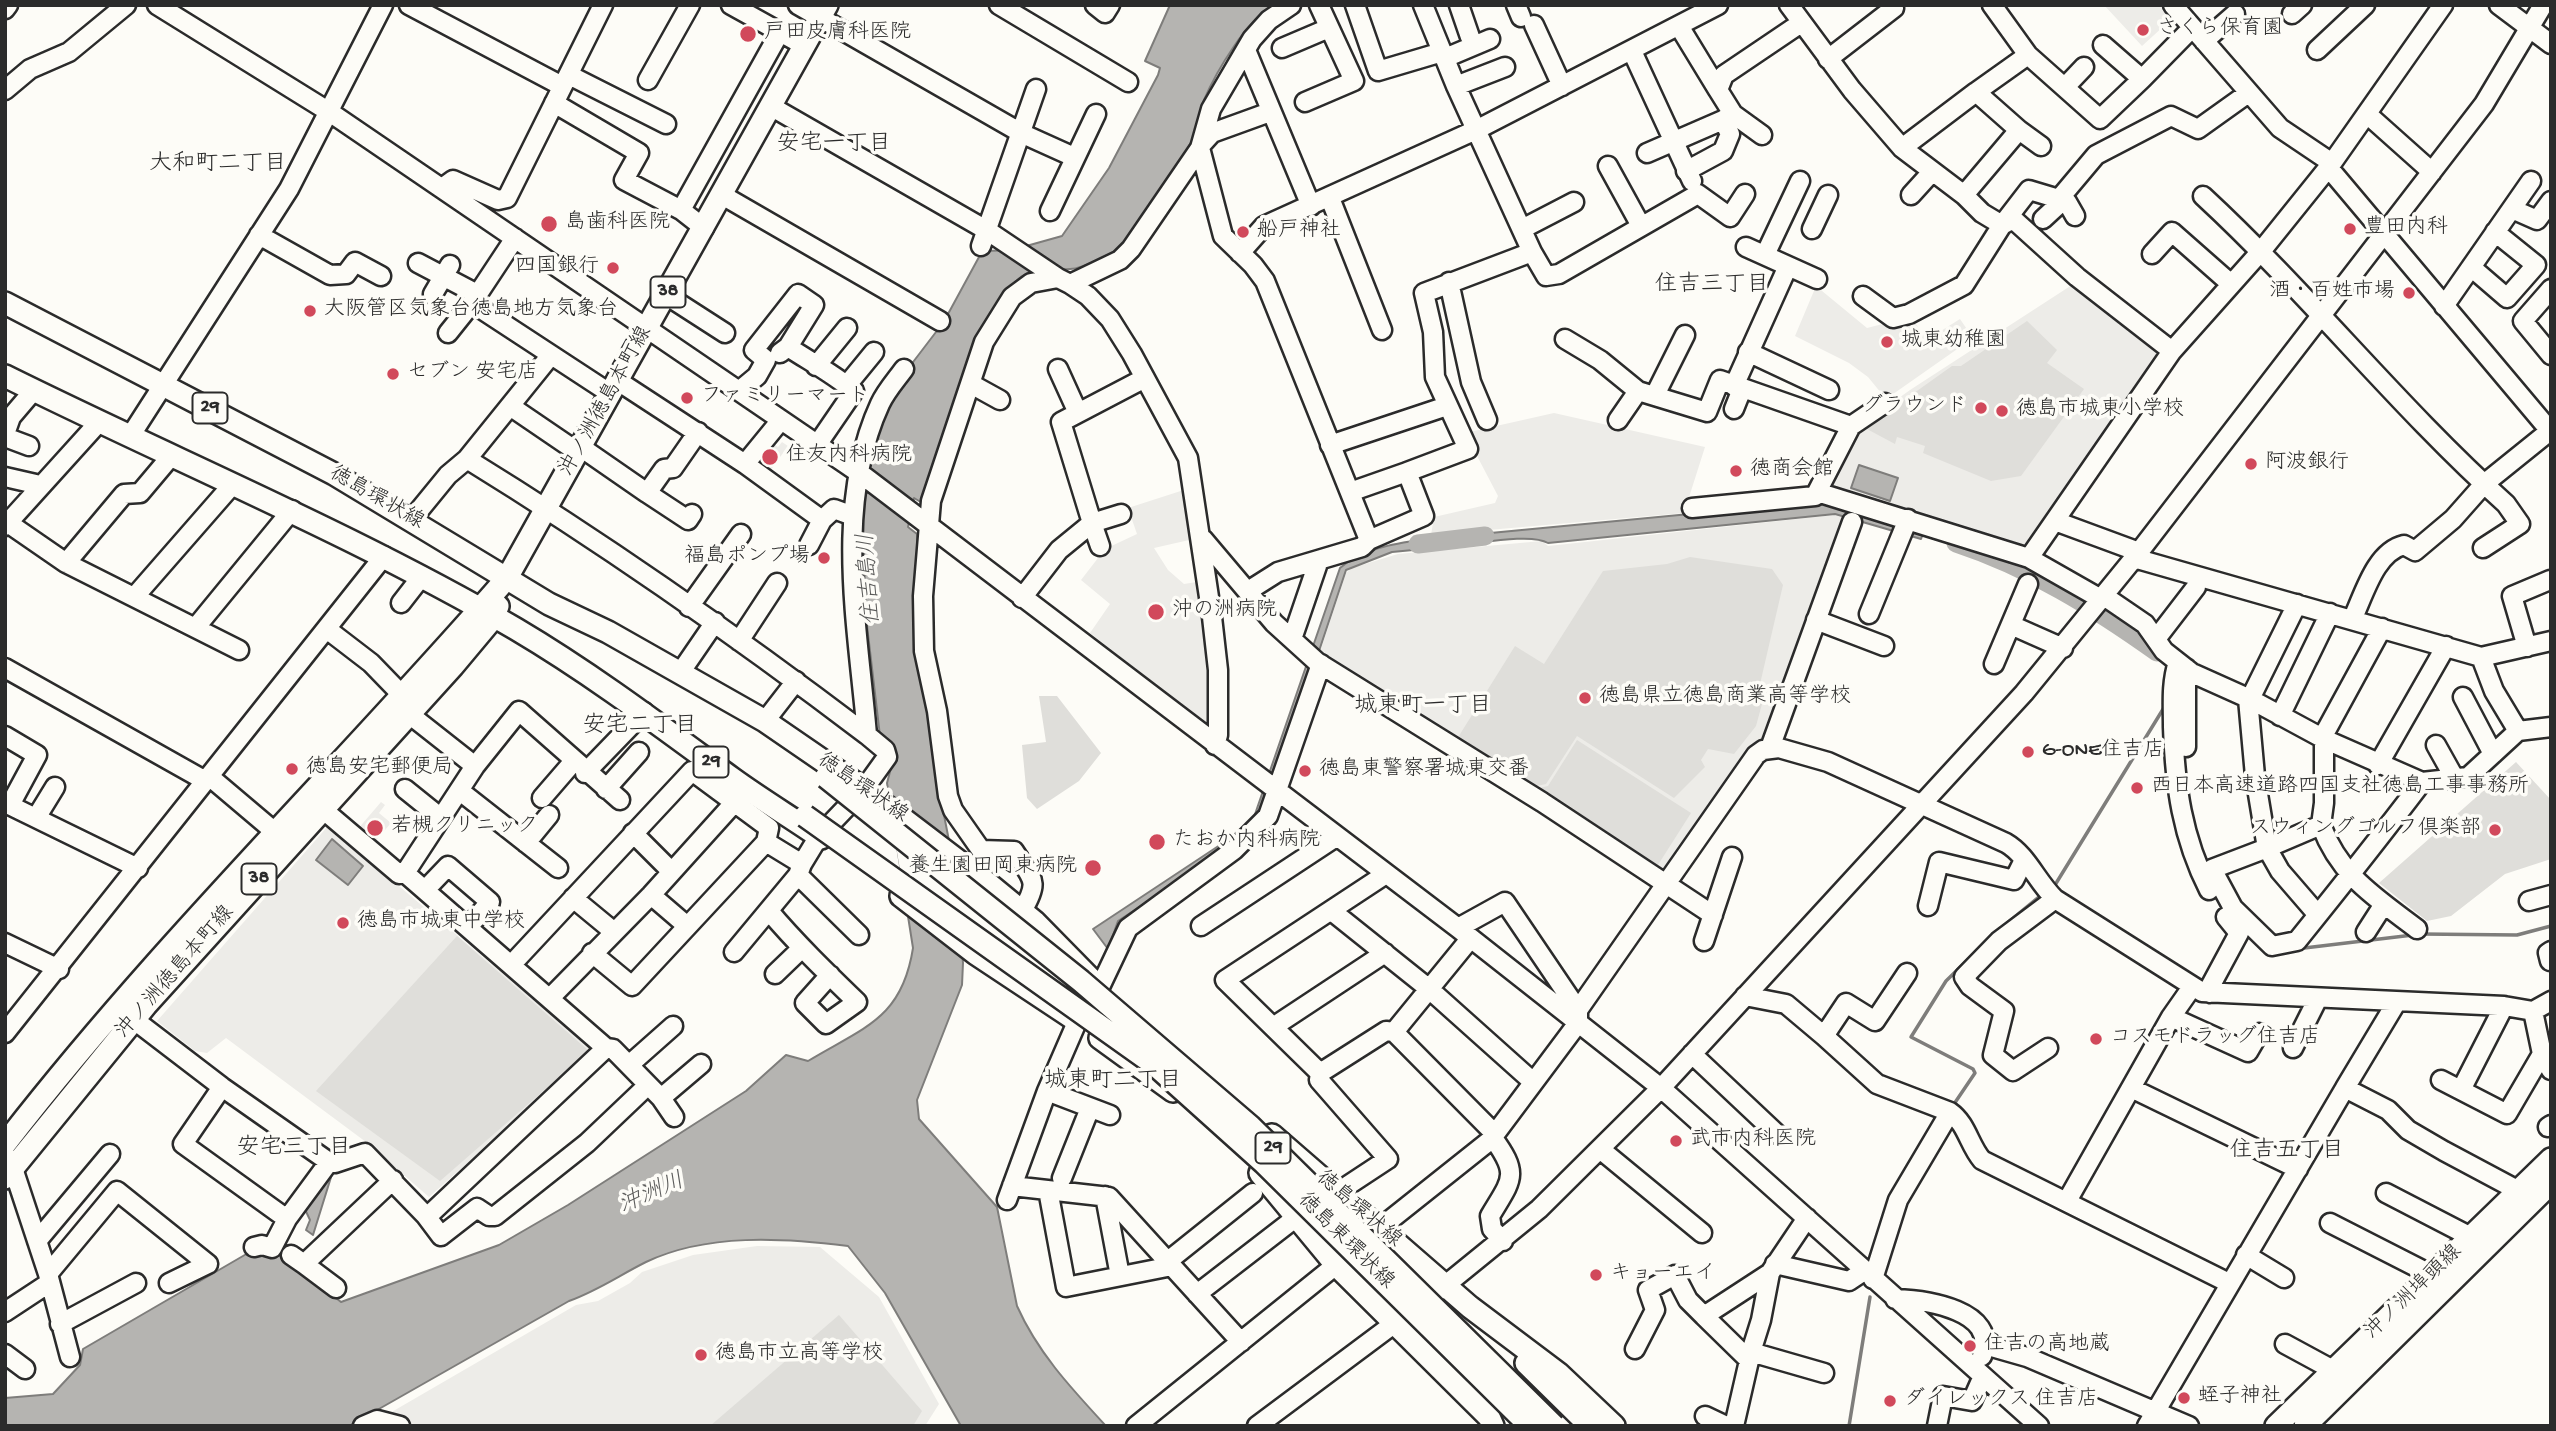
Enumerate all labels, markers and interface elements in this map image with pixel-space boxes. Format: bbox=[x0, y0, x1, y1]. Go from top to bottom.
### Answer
place label: さくら保育園 bbox=[2157, 17, 2283, 43]
place label: 戸田皮膚科医院 bbox=[764, 21, 911, 47]
marker: さくら保育園 bbox=[2135, 22, 2151, 38]
marker: 戸田皮膚科医院 bbox=[738, 24, 758, 44]
district label: 安宅一丁目 bbox=[777, 131, 891, 159]
district label: 大和町二丁目 bbox=[149, 151, 287, 179]
place label: 島歯科医院 bbox=[565, 211, 670, 237]
marker: 島歯科医院 bbox=[539, 214, 559, 234]
place label: 豊田内科 bbox=[2364, 216, 2448, 242]
place label: 船戸神社 bbox=[1257, 219, 1341, 245]
marker: 豊田内科 bbox=[2342, 221, 2358, 237]
marker: 船戸神社 bbox=[1235, 224, 1251, 240]
place label: 四国銀行 bbox=[515, 255, 599, 281]
marker: 四国銀行 bbox=[605, 260, 621, 276]
district label: 住吉三丁目 bbox=[1655, 272, 1769, 300]
road number: 38 bbox=[650, 276, 686, 308]
place label: 酒・百姓市場 bbox=[2269, 280, 2395, 306]
marker: 酒・百姓市場 bbox=[2401, 285, 2417, 301]
place label: 大阪管区気象台徳島地方気象台 bbox=[324, 298, 618, 324]
marker: 大阪管区気象台徳島地方気象台 bbox=[302, 303, 318, 319]
street label: 沖ノ洲徳島本町線 bbox=[555, 322, 659, 482]
place label: 城東幼稚園 bbox=[1901, 329, 2006, 355]
marker: 城東幼稚園 bbox=[1879, 334, 1895, 350]
place label: セブン 安宅店 bbox=[407, 361, 538, 387]
marker: セブン 安宅店 bbox=[385, 366, 401, 382]
place label: ファミリーマート bbox=[701, 385, 869, 411]
marker: ファミリーマート bbox=[679, 390, 695, 406]
road number: 29 bbox=[192, 392, 228, 424]
place label: グラウンド bbox=[1862, 395, 1967, 421]
place label: 徳島市城東小学校 bbox=[2016, 398, 2184, 424]
marker: グラウンド bbox=[1973, 400, 1989, 416]
marker: 徳島市城東小学校 bbox=[1994, 403, 2010, 419]
place label: 住友内科病院 bbox=[786, 444, 912, 470]
marker: 住友内科病院 bbox=[760, 447, 780, 467]
place label: 阿波銀行 bbox=[2265, 451, 2349, 477]
marker: 阿波銀行 bbox=[2243, 456, 2259, 472]
place label: 徳商会館 bbox=[1750, 458, 1834, 484]
street label: 徳島環状線 bbox=[324, 462, 428, 536]
marker: 徳商会館 bbox=[1728, 463, 1744, 479]
water label: 住吉島川 bbox=[854, 532, 888, 626]
place label: 福島ポンプ場 bbox=[684, 545, 810, 571]
marker: 福島ポンプ場 bbox=[816, 550, 832, 566]
place label: 沖の洲病院 bbox=[1172, 599, 1277, 625]
marker: 沖の洲病院 bbox=[1146, 602, 1166, 622]
place label: 徳島県立徳島商業高等学校 bbox=[1599, 685, 1851, 711]
marker: 徳島県立徳島商業高等学校 bbox=[1577, 690, 1593, 706]
district label: 城東町一丁目 bbox=[1354, 693, 1492, 721]
district label: 安宅二丁目 bbox=[583, 713, 697, 741]
place label: G-ONE住吉店 bbox=[2042, 739, 2164, 765]
marker: G-ONE住吉店 bbox=[2020, 744, 2036, 760]
road number: 29 bbox=[694, 747, 728, 778]
street label: 徳島環状線 bbox=[812, 749, 912, 829]
place label: 徳島安宅郵便局 bbox=[306, 756, 453, 782]
place label: 徳島東警察署城東交番 bbox=[1319, 758, 1529, 784]
marker: 徳島安宅郵便局 bbox=[284, 761, 300, 777]
marker: 徳島東警察署城東交番 bbox=[1297, 763, 1313, 779]
place label: 西日本高速道路四国支社徳島工事事務所 bbox=[2151, 775, 2529, 801]
marker: 西日本高速道路四国支社徳島工事事務所 bbox=[2129, 780, 2145, 796]
place label: 若槻クリニック bbox=[391, 815, 538, 841]
place label: スウィングゴルフ倶楽部 bbox=[2250, 817, 2481, 843]
marker: 若槻クリニック bbox=[365, 818, 385, 838]
marker: スウィングゴルフ倶楽部 bbox=[2487, 822, 2503, 838]
place label: たおか内科病院 bbox=[1173, 829, 1320, 855]
marker: たおか内科病院 bbox=[1147, 832, 1167, 852]
place label: 養生園田岡東病院 bbox=[909, 855, 1077, 881]
marker: 養生園田岡東病院 bbox=[1083, 858, 1103, 878]
road number: 38 bbox=[242, 864, 276, 894]
street label: 沖ノ洲徳島本町線 bbox=[111, 901, 241, 1045]
place label: 徳島市城東中学校 bbox=[357, 910, 525, 936]
marker: 徳島市城東中学校 bbox=[335, 915, 351, 931]
place label: コスモドラッグ住吉店 bbox=[2110, 1026, 2320, 1052]
marker: コスモドラッグ住吉店 bbox=[2088, 1031, 2104, 1047]
district label: 城東町二丁目 bbox=[1044, 1068, 1182, 1096]
place label: 武市内科医院 bbox=[1690, 1128, 1816, 1154]
road number: 29 bbox=[1256, 1132, 1290, 1164]
marker: 武市内科医院 bbox=[1668, 1133, 1684, 1149]
district label: 安宅三丁目 bbox=[237, 1135, 351, 1163]
district label: 住吉五丁目 bbox=[2230, 1138, 2344, 1166]
street label: 徳島環状線 bbox=[1310, 1166, 1406, 1254]
water label: 沖洲川 bbox=[615, 1169, 689, 1221]
street label: 徳島東環状線 bbox=[1292, 1189, 1398, 1295]
street label: 沖ノ洲埠頭線 bbox=[2360, 1240, 2468, 1346]
place label: キョーエイ bbox=[1610, 1262, 1715, 1288]
marker: キョーエイ bbox=[1588, 1267, 1604, 1283]
place label: 住吉の高地蔵 bbox=[1984, 1333, 2110, 1359]
marker: 住吉の高地蔵 bbox=[1962, 1338, 1978, 1354]
place label: 徳島市立高等学校 bbox=[715, 1342, 883, 1368]
marker: 徳島市立高等学校 bbox=[693, 1347, 709, 1363]
place label: 蛭子神社 bbox=[2198, 1385, 2282, 1411]
place label: ダイレックス 住吉店 bbox=[1904, 1388, 2098, 1414]
marker: 蛭子神社 bbox=[2176, 1390, 2192, 1406]
marker: ダイレックス 住吉店 bbox=[1882, 1393, 1898, 1409]

